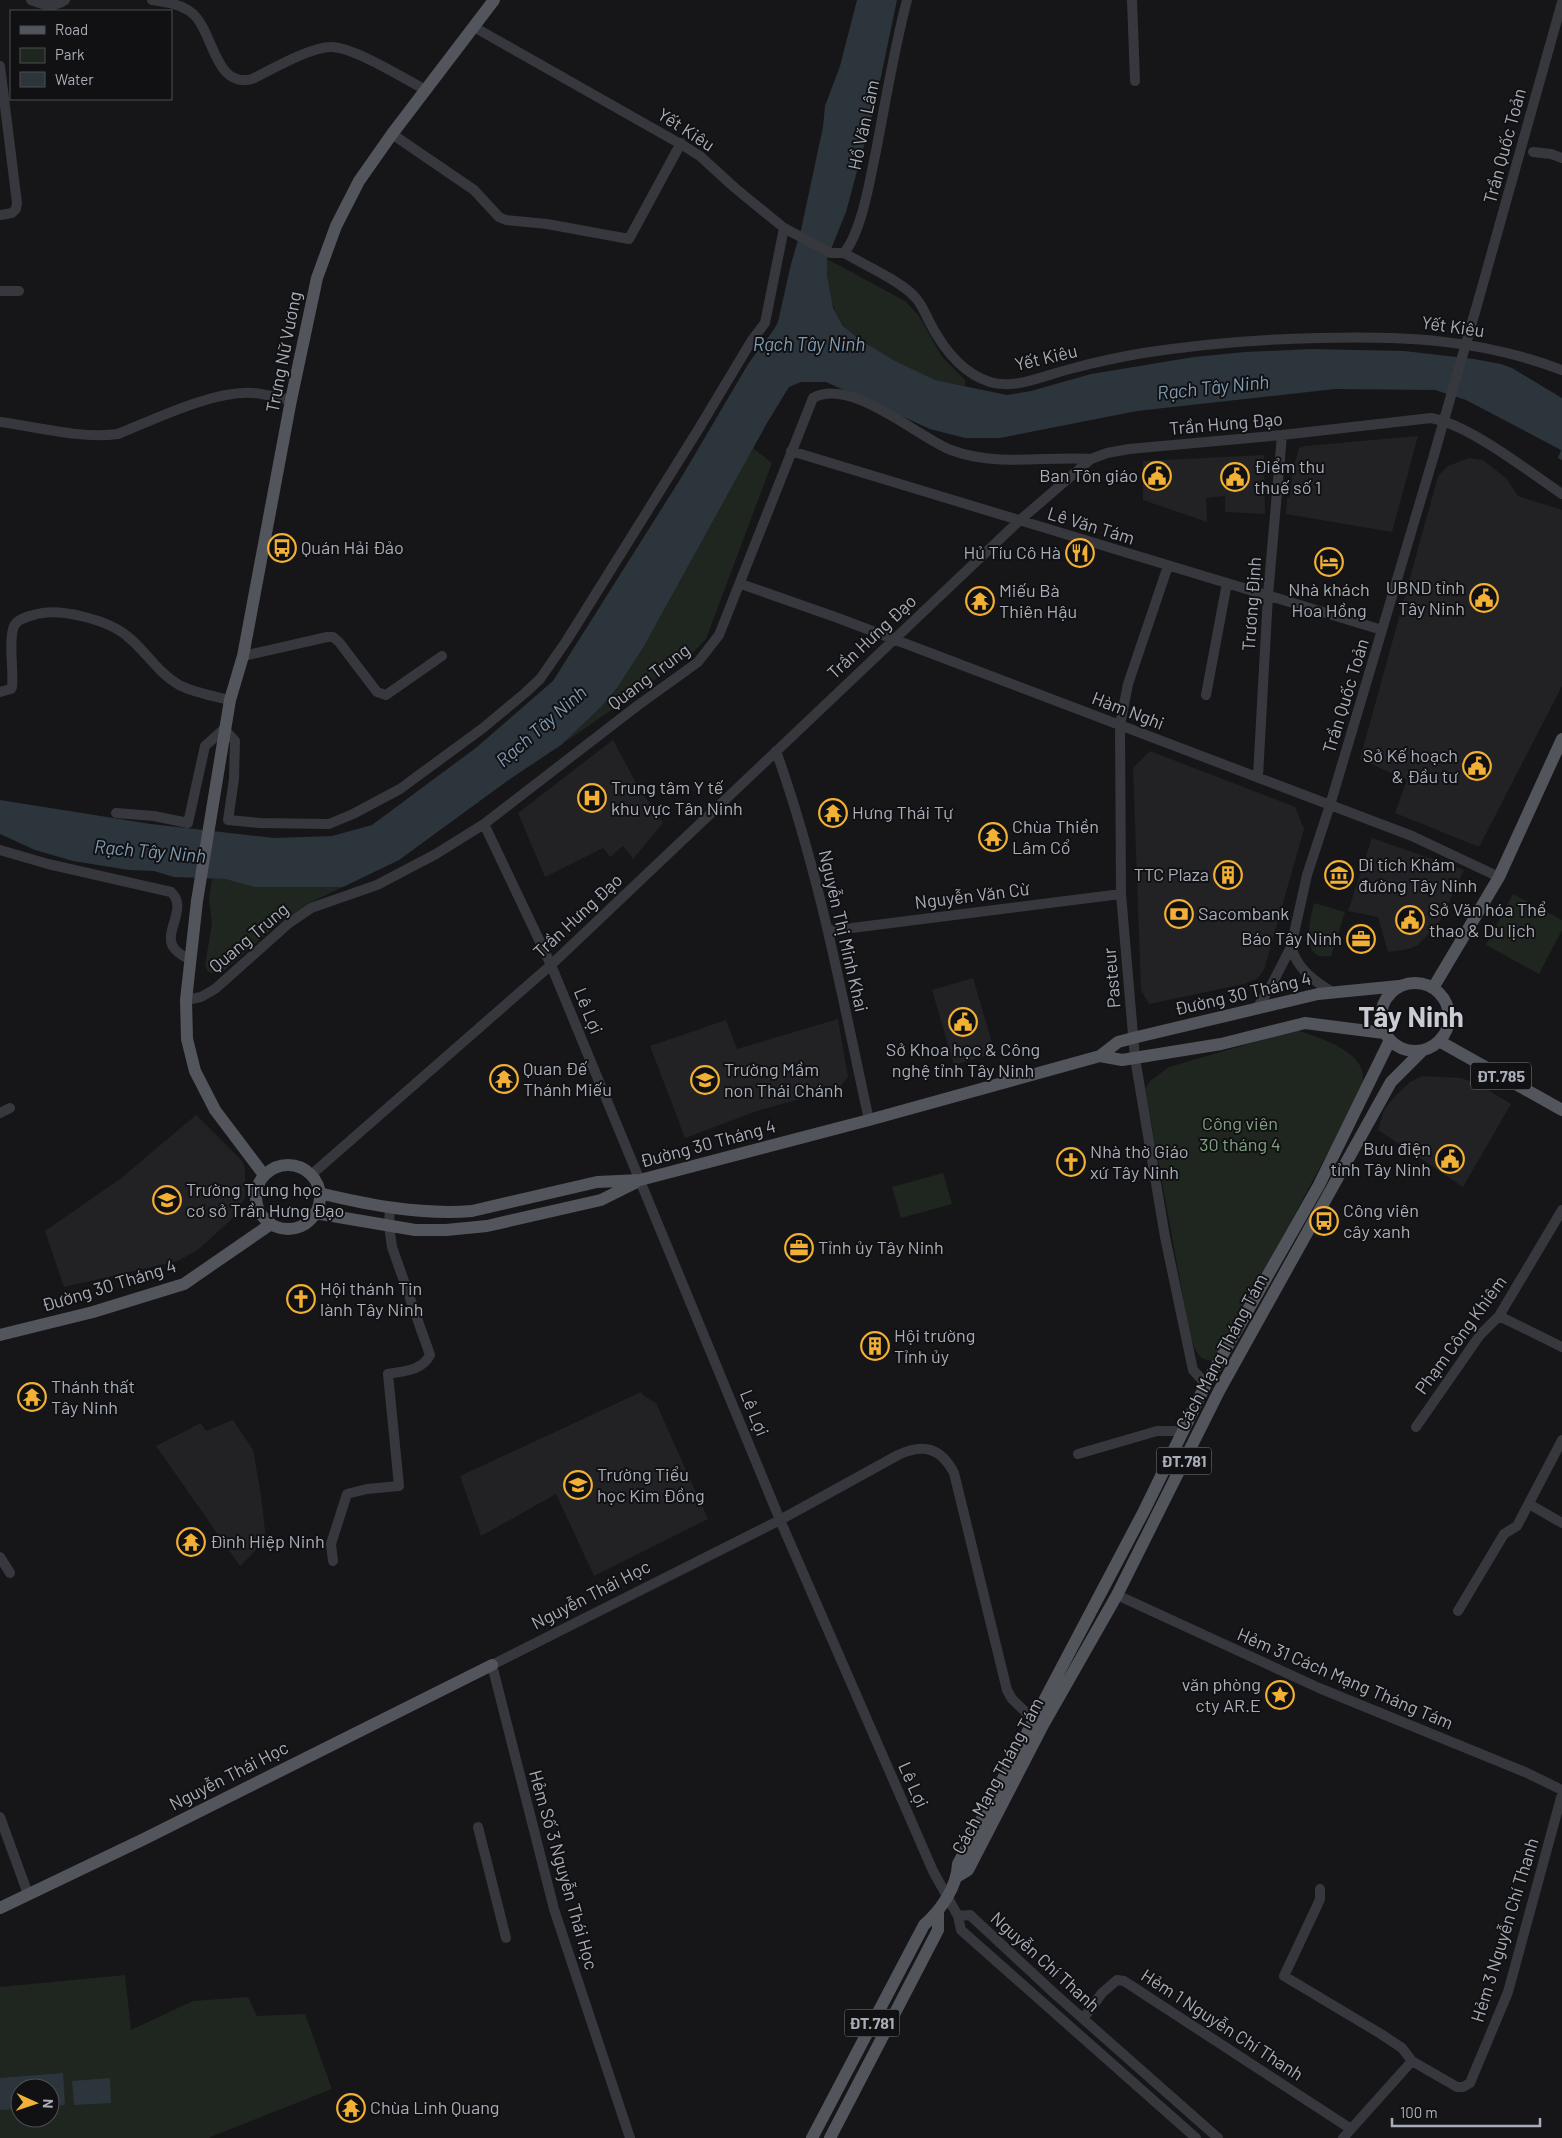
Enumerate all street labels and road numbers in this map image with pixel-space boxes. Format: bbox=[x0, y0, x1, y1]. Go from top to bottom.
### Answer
street label: Hồ Văn Lâm bbox=[843, 78, 883, 172]
street label: Trần Quốc Toản bbox=[1478, 86, 1530, 206]
street label: Yết Kiêu bbox=[654, 103, 719, 156]
street label: Trưng Nữ Vương bbox=[260, 289, 306, 414]
street label: Yết Kiêu bbox=[1420, 311, 1486, 341]
street label: Yết Kiêu bbox=[1012, 339, 1079, 375]
street label: Trần Hưng Đạo bbox=[1168, 407, 1284, 439]
street label: Lê Văn Tám bbox=[1045, 501, 1137, 549]
street label: Trương Định bbox=[1237, 556, 1265, 652]
street label: Trần Hưng Đạo bbox=[822, 589, 920, 683]
street label: Trần Quốc Toản bbox=[1317, 636, 1373, 756]
street label: Quang Trung bbox=[603, 638, 694, 714]
street label: Hàm Nghi bbox=[1089, 686, 1168, 734]
street label: Nguyễn Thị Minh Khai bbox=[815, 848, 873, 1014]
street label: Trần Hưng Đạo bbox=[528, 868, 626, 962]
street label: Nguyễn Văn Cừ bbox=[913, 877, 1031, 913]
street label: Quang Trung bbox=[204, 898, 293, 977]
street label: Pasteur bbox=[1097, 947, 1125, 1009]
street label: Đường 30 Tháng 4 bbox=[1172, 967, 1313, 1019]
street label: Lê Lợi bbox=[570, 984, 608, 1037]
road number: ĐT.785 bbox=[1471, 1062, 1531, 1090]
street label: Đường 30 Tháng 4 bbox=[638, 1114, 778, 1172]
street label: Đường 30 Tháng 4 bbox=[39, 1254, 179, 1316]
street label: Cách Mạng Tháng Tám bbox=[1171, 1270, 1272, 1433]
street label: Phạm Công Khiêm bbox=[1410, 1271, 1511, 1398]
street label: Lê Lợi bbox=[736, 1386, 774, 1439]
road number: ĐT.781 bbox=[1156, 1448, 1212, 1474]
street label: Nguyễn Thái Học bbox=[527, 1555, 654, 1634]
street label: Hẻm 31 Cách Mạng Tháng Tám bbox=[1234, 1623, 1457, 1734]
street label: Cách Mạng Tháng Tám bbox=[947, 1694, 1048, 1857]
street label: Nguyễn Thái Học bbox=[165, 1736, 292, 1815]
street label: Lê Lợi bbox=[894, 1758, 934, 1811]
street label: Hẻm Số 3 Nguyễn Thái Học bbox=[525, 1767, 603, 1972]
street label: Hẻm 3 Nguyễn Chí Thanh bbox=[1466, 1835, 1543, 2025]
street label: Nguyễn Chí Thanh bbox=[987, 1907, 1105, 2016]
street label: Hẻm 1 Nguyễn Chí Thanh bbox=[1137, 1964, 1308, 2085]
road number: ĐT.781 bbox=[844, 2010, 900, 2036]

